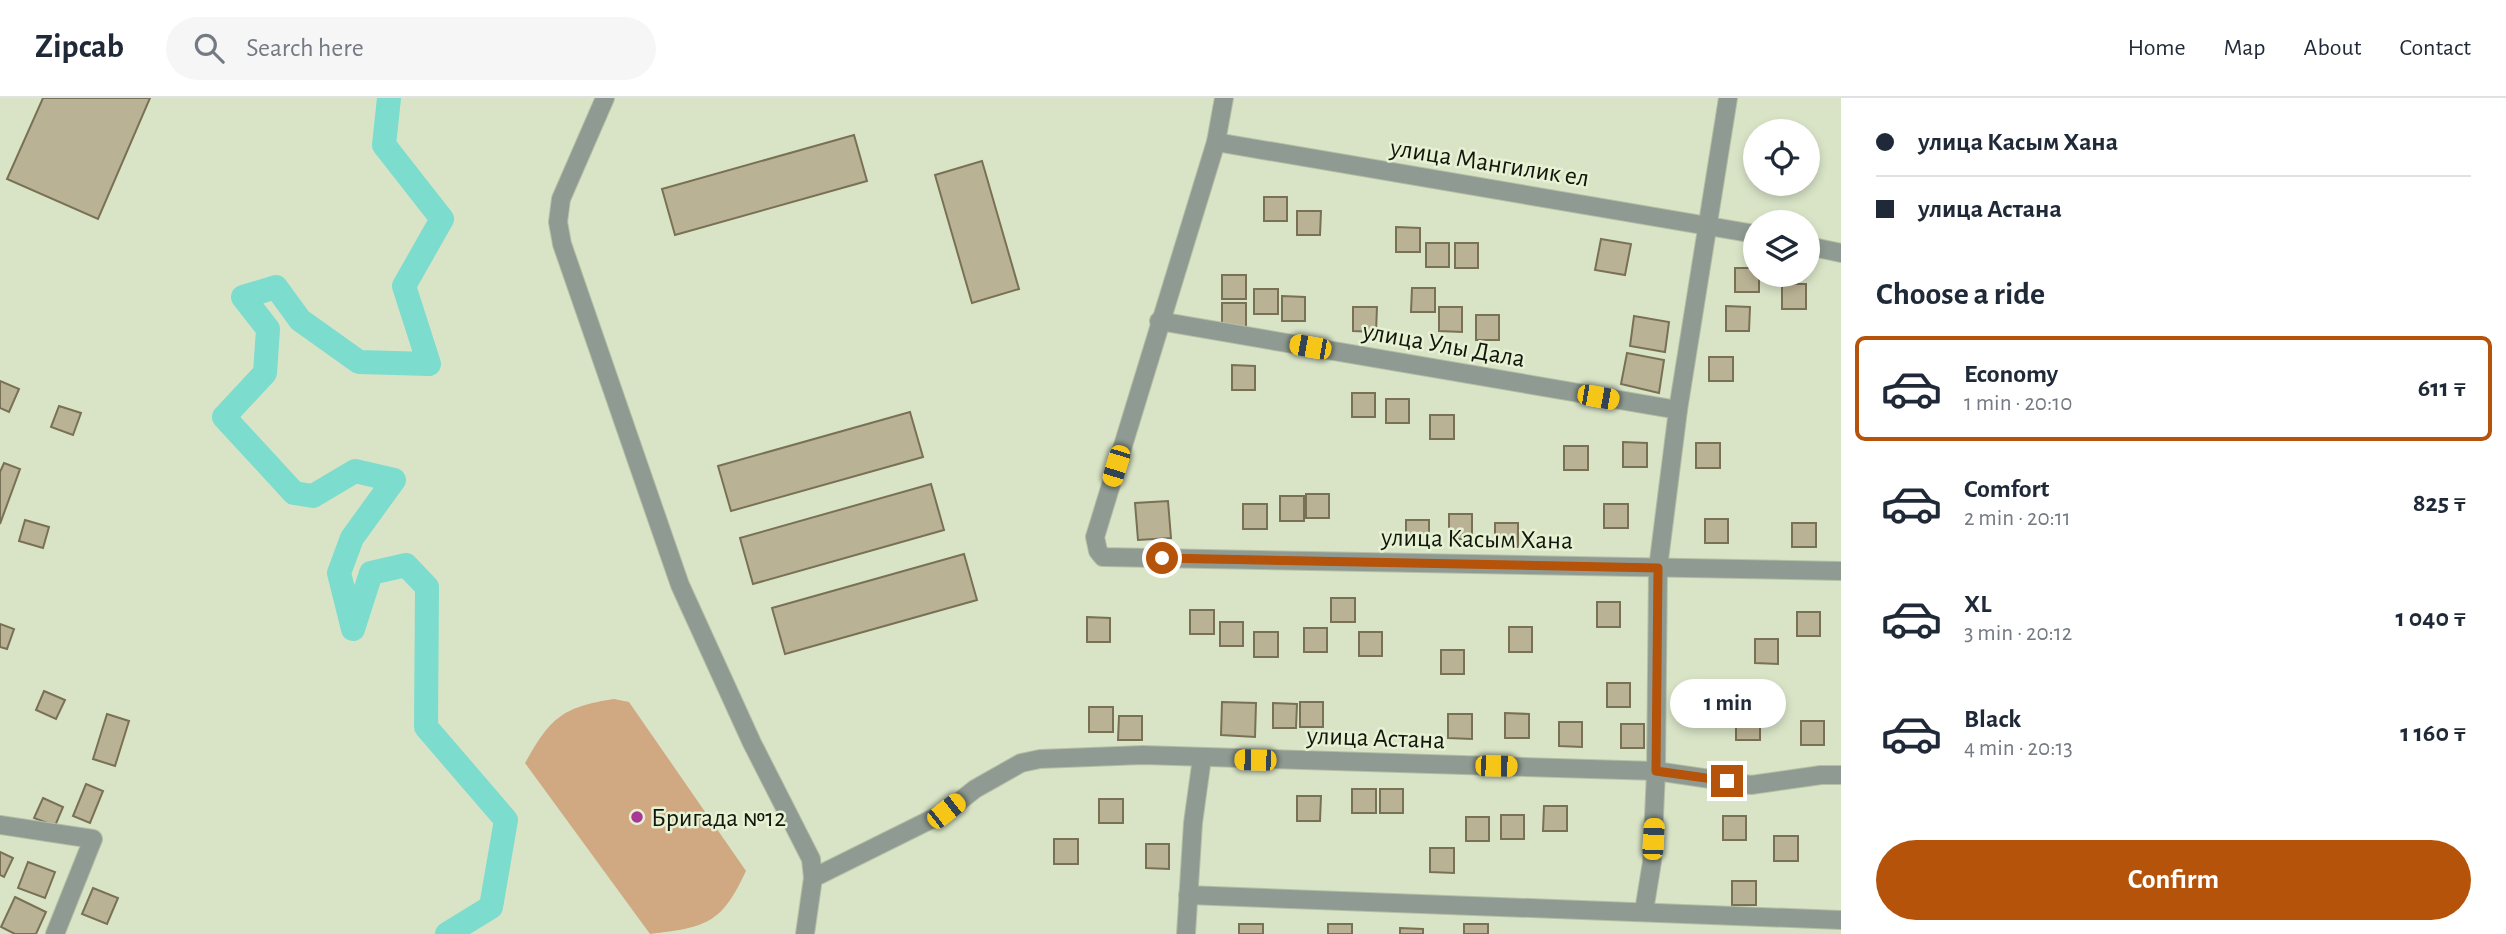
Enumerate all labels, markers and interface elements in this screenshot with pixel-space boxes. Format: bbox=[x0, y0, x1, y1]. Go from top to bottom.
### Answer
search box bbox=[166, 17, 656, 80]
icon: search bbox=[190, 29, 228, 67]
text: Zipcab bbox=[35, 31, 124, 64]
text: Search here bbox=[246, 35, 364, 61]
text: Home bbox=[2128, 36, 2186, 60]
text: Map bbox=[2224, 36, 2266, 60]
text: About bbox=[2304, 36, 2361, 60]
text: Contact bbox=[2399, 36, 2471, 60]
map controls bbox=[1743, 119, 1820, 287]
button: locate bbox=[1743, 119, 1820, 196]
text: улица Касым Хана bbox=[1918, 129, 2118, 155]
street label: улица Мангилик ел bbox=[1388, 134, 1591, 192]
text: улица Астана bbox=[1918, 196, 2062, 222]
button: layers bbox=[1743, 210, 1820, 287]
text: Choose a ride bbox=[1876, 278, 2045, 310]
street label: улица Улы Дала bbox=[1360, 318, 1527, 372]
car bbox=[1288, 333, 1333, 361]
icon: car bbox=[1880, 357, 1943, 420]
text: Economy bbox=[1964, 361, 2058, 387]
text: 611 ₸ bbox=[2418, 375, 2467, 401]
car bbox=[1576, 383, 1621, 411]
text: 1 min · 20:10 bbox=[1964, 392, 2072, 415]
car bbox=[1100, 443, 1133, 489]
icon: car bbox=[1880, 472, 1943, 535]
text: Comfort bbox=[1964, 476, 2049, 502]
text: 825 ₸ bbox=[2413, 490, 2467, 516]
text: 2 min · 20:11 bbox=[1964, 507, 2071, 530]
street label: улица Касым Хана bbox=[1380, 524, 1573, 554]
route start bbox=[1146, 542, 1178, 574]
icon: car bbox=[1880, 587, 1943, 650]
text: XL bbox=[1964, 591, 1991, 617]
text: 1 040 ₸ bbox=[2395, 605, 2467, 631]
text: 3 min · 20:12 bbox=[1964, 622, 2072, 645]
callout: 1 min bbox=[1669, 680, 1785, 728]
text: 1 min bbox=[1704, 692, 1752, 715]
icon: car bbox=[1880, 702, 1943, 765]
text: Black bbox=[1964, 706, 2021, 732]
text: 1 160 ₸ bbox=[2400, 720, 2467, 746]
street label: улица Астана bbox=[1305, 723, 1446, 753]
text: 4 min · 20:13 bbox=[1964, 737, 2073, 760]
car bbox=[1234, 749, 1277, 771]
car bbox=[1475, 755, 1518, 777]
route end bbox=[1711, 765, 1743, 797]
car bbox=[923, 790, 970, 832]
place label: Бригада №12 bbox=[651, 805, 786, 831]
marker: Бригада №12 bbox=[629, 809, 645, 825]
car bbox=[1642, 817, 1665, 861]
button: Confirm bbox=[1876, 840, 2471, 920]

